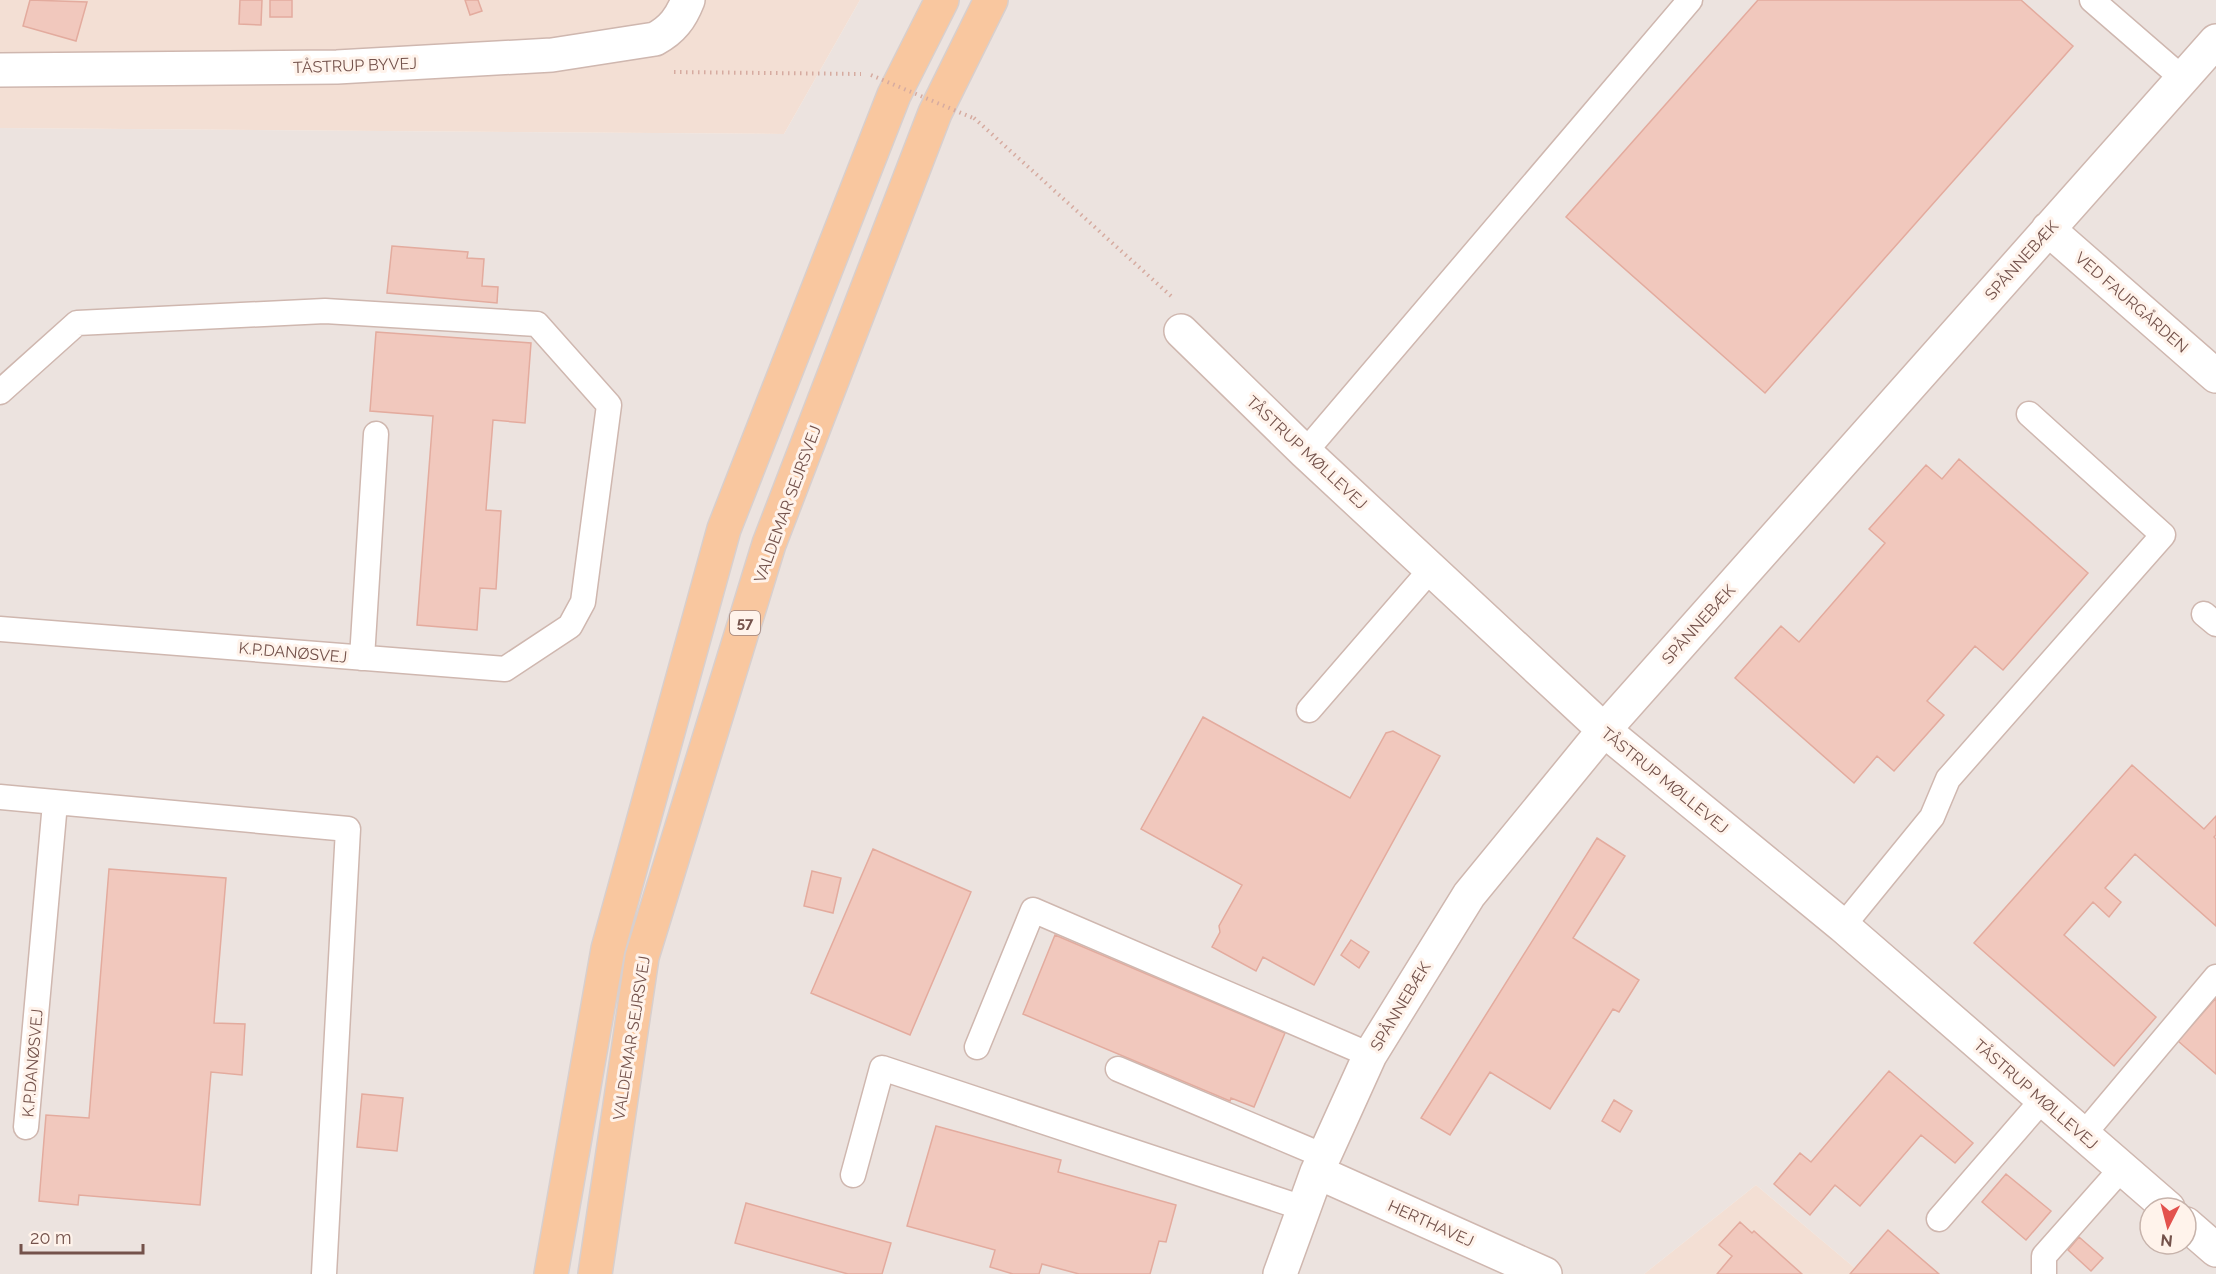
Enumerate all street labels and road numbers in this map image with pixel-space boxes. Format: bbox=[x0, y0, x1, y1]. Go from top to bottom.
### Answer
street label: TÅSTRUP BYVEJ bbox=[293, 53, 417, 77]
street label: SPÅNNEBÆK bbox=[1980, 216, 2062, 304]
street label: VED FAURGÅRDEN bbox=[2071, 247, 2193, 357]
street label: TÅSTRUP MØLLEVEJ bbox=[1243, 391, 1371, 513]
street label: VALDEMAR SEJRSVEJ bbox=[750, 423, 825, 585]
street label: SPÅNNEBÆK bbox=[1657, 580, 1739, 668]
road number: 57 bbox=[730, 611, 760, 635]
street label: K.P.DANØSVEJ bbox=[238, 638, 348, 667]
street label: TÅSTRUP MØLLEVEJ bbox=[1597, 723, 1733, 837]
street label: VALDEMAR SEJRSVEJ bbox=[609, 955, 654, 1122]
street label: SPÅNNEBÆK bbox=[1366, 957, 1435, 1054]
street label: K.P.DANØSVEJ bbox=[18, 1008, 47, 1118]
street label: TÅSTRUP MØLLEVEJ bbox=[1970, 1035, 2102, 1153]
street label: HERTHAVEJ bbox=[1385, 1196, 1477, 1251]

